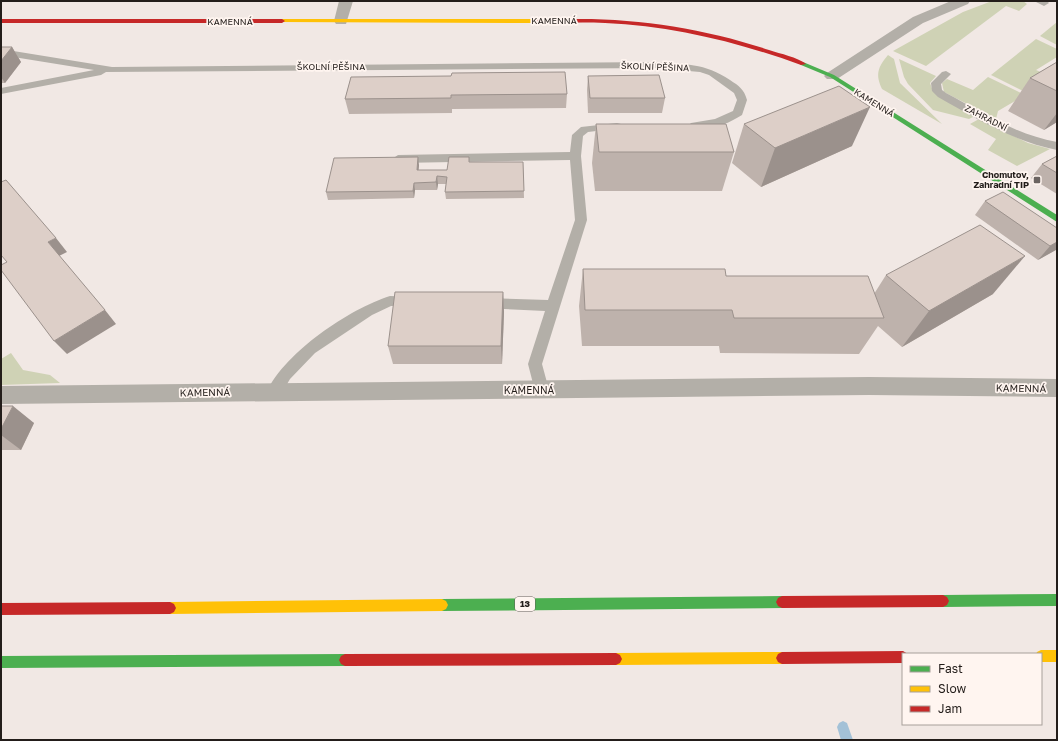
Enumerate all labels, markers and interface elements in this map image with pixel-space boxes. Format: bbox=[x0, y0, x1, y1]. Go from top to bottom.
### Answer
street label: KAMENNÁ bbox=[531, 15, 577, 26]
street label: KAMENNÁ bbox=[207, 16, 253, 27]
street label: ŠKOLNÍ PĚŠINA bbox=[621, 60, 689, 73]
street label: ŠKOLNÍ PĚŠINA bbox=[297, 61, 365, 72]
street label: KAMENNÁ bbox=[852, 86, 896, 119]
street label: ZAHRADNÍ bbox=[963, 102, 1010, 134]
place label: Chomutov, Zahradní TIP bbox=[973, 169, 1029, 190]
marker: Chomutov, Zahradní TIP bbox=[1032, 175, 1042, 185]
street label: KAMENNÁ bbox=[996, 382, 1047, 394]
street label: KAMENNÁ bbox=[504, 384, 554, 396]
street label: KAMENNÁ bbox=[180, 386, 231, 398]
road number: 13 bbox=[515, 597, 535, 611]
legend bbox=[902, 653, 1042, 725]
text: Fast bbox=[938, 661, 963, 676]
text: Slow bbox=[938, 681, 966, 696]
text: Jam bbox=[938, 701, 962, 716]

